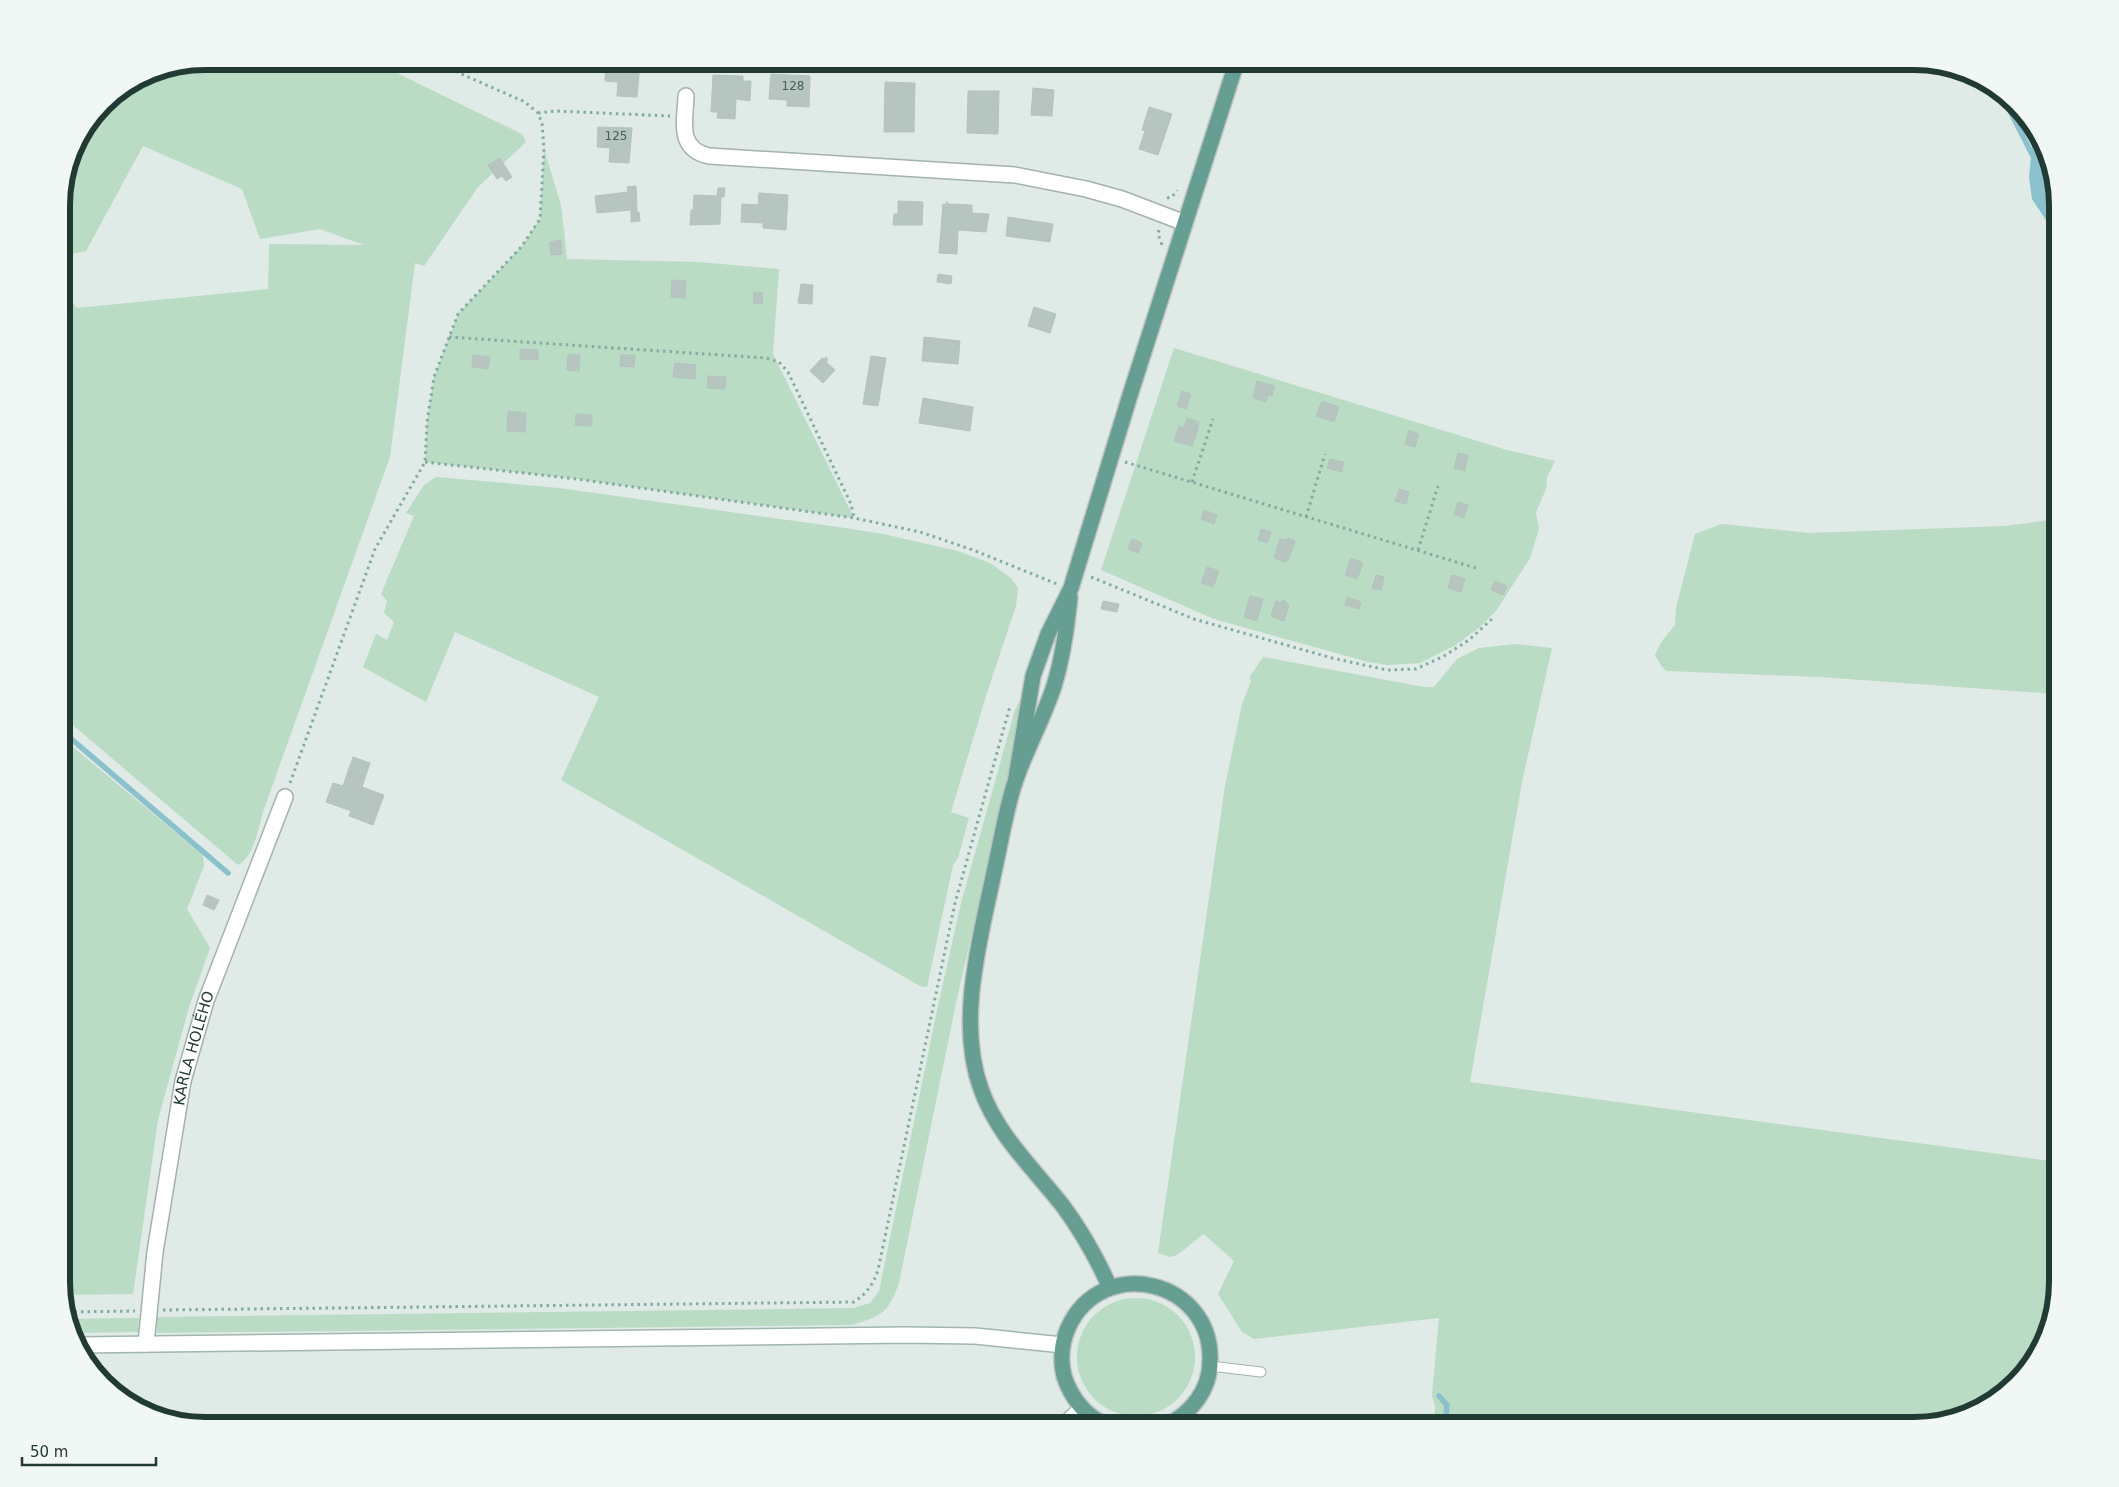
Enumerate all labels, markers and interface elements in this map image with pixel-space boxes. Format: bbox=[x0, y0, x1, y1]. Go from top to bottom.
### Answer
house number: 128 bbox=[782, 79, 804, 93]
house number: 125 bbox=[605, 129, 627, 143]
street label: KARLA HOLÉHO bbox=[170, 988, 218, 1107]
scale bar bbox=[22, 1434, 156, 1466]
text: 50 m bbox=[30, 1443, 68, 1461]

